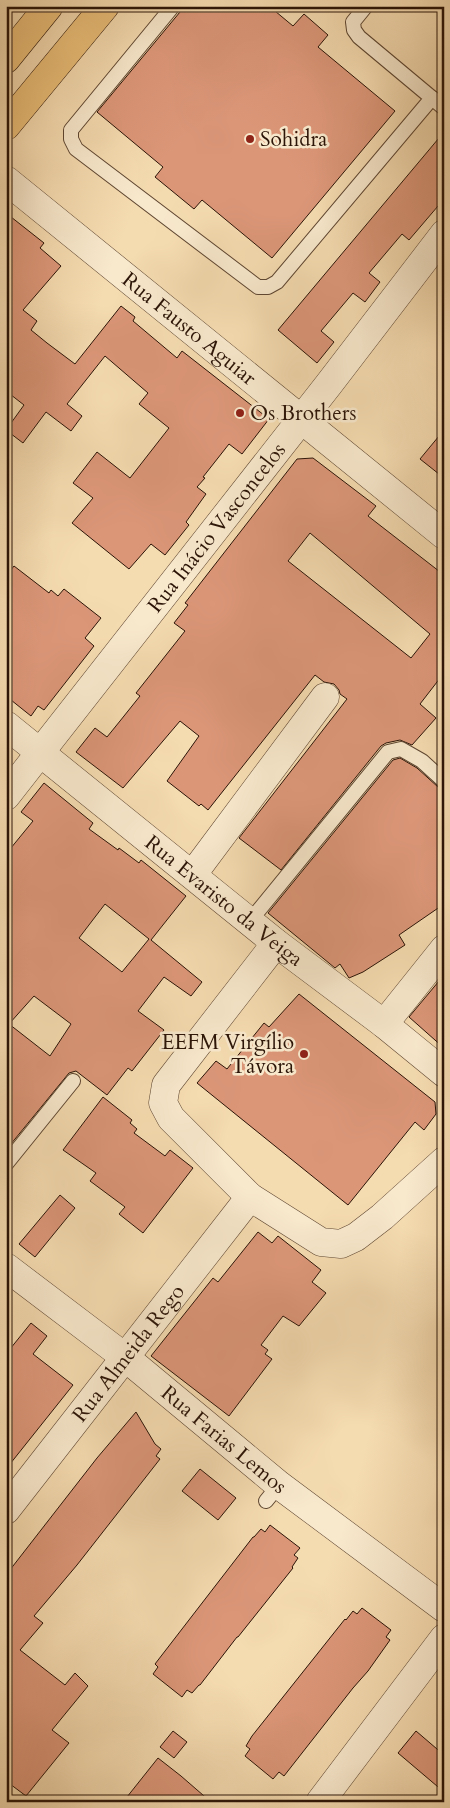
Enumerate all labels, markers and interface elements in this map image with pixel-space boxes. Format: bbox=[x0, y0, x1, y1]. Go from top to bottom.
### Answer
place label: Sohidra bbox=[260, 125, 327, 154]
marker: Sohidra bbox=[244, 133, 256, 145]
street label: Rua Fausto Aguiar bbox=[116, 266, 262, 392]
place label: Os Brothers bbox=[250, 399, 356, 428]
marker: Os Brothers bbox=[234, 407, 246, 419]
street label: Rua Inácio Vasconcelos bbox=[141, 437, 293, 619]
street label: Rua Evaristo da Veiga bbox=[138, 829, 309, 973]
place label: EEFM Virgílio Távora bbox=[161, 1028, 294, 1081]
marker: EEFM Virgílio Távora bbox=[298, 1048, 310, 1060]
street label: Rua Almeida Rego bbox=[66, 1278, 192, 1428]
street label: Rua Farias Lemos bbox=[155, 1379, 292, 1501]

